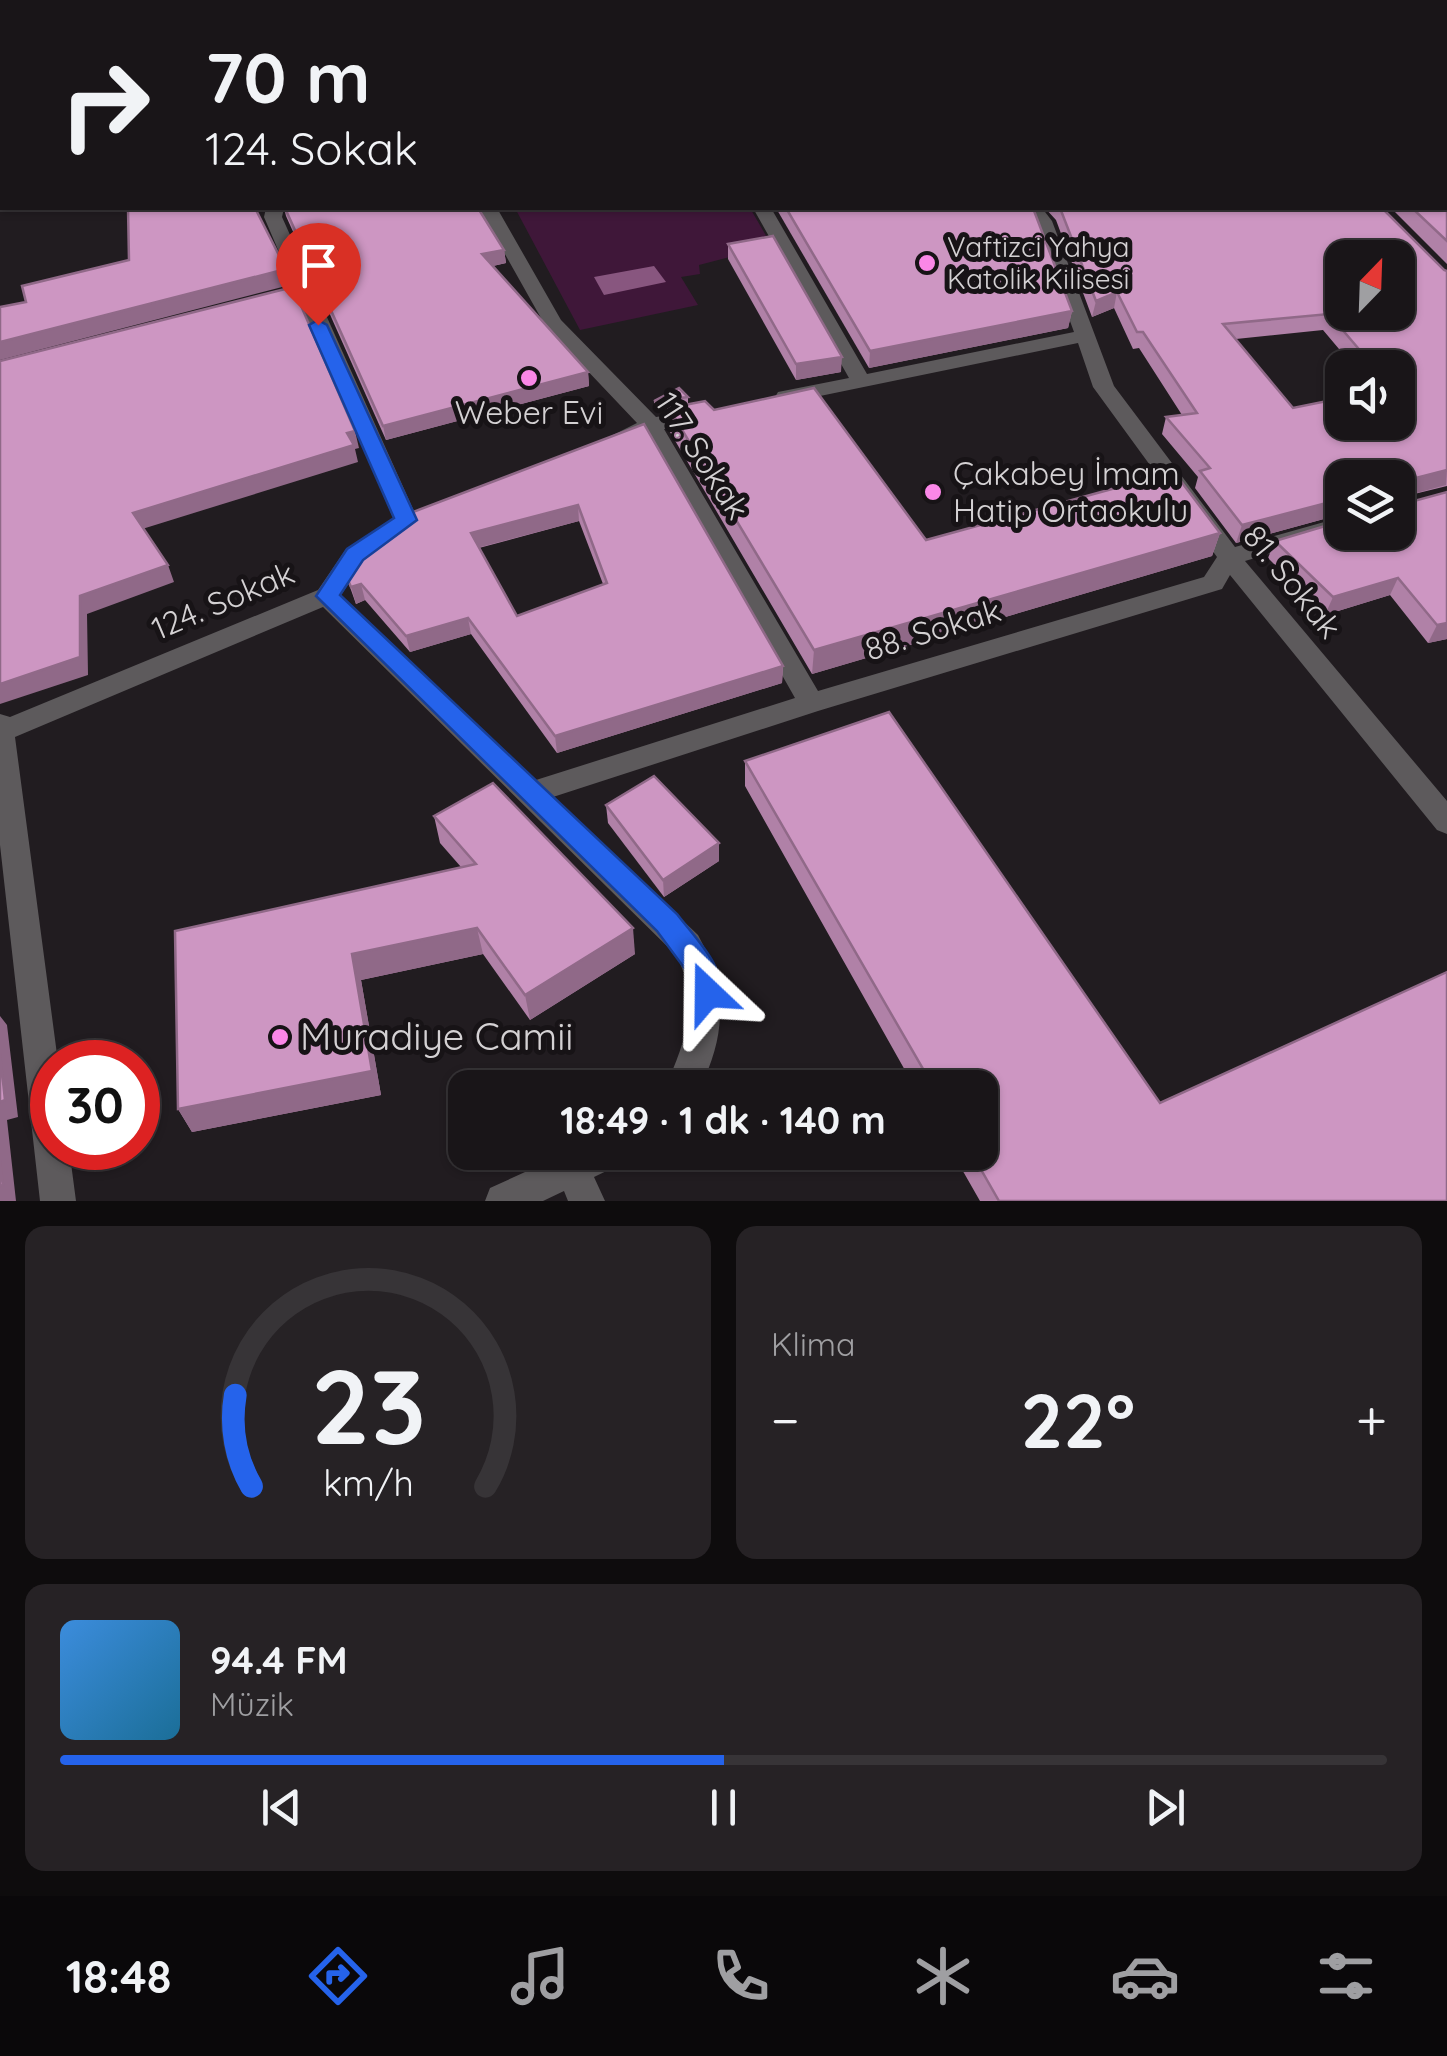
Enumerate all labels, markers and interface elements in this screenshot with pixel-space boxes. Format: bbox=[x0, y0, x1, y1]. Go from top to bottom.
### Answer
text: 70 m bbox=[205, 33, 371, 121]
icon: right bbox=[40, 40, 170, 170]
text: 124. Sokak bbox=[205, 120, 418, 176]
pin bbox=[276, 223, 361, 326]
place label: Vaftizci Yahya Katolik Kilisesi bbox=[947, 229, 1130, 296]
icon: arrive bbox=[291, 238, 346, 293]
north arrow bbox=[1325, 240, 1415, 330]
map controls bbox=[1325, 240, 1415, 550]
marker: Vaftizci Yahya Katolik Kilisesi bbox=[916, 252, 938, 274]
button: sound bbox=[1325, 350, 1415, 440]
marker: Weber Evi bbox=[518, 367, 540, 389]
street label: 117. Sokak bbox=[647, 384, 759, 527]
place label: Weber Evi bbox=[455, 392, 603, 432]
place label: Çakabey İmam Hatip Ortaokulu bbox=[953, 453, 1188, 530]
button: layers bbox=[1325, 460, 1415, 550]
marker: Çakabey İmam Hatip Ortaokulu bbox=[922, 481, 944, 503]
street label: 81. Sokak bbox=[1235, 517, 1351, 646]
street label: 124. Sokak bbox=[145, 552, 300, 648]
street label: 88. Sokak bbox=[860, 589, 1005, 669]
position arrow bbox=[656, 941, 760, 1045]
place label: Muradiye Camii bbox=[300, 1012, 573, 1060]
marker: Muradiye Camii bbox=[269, 1026, 291, 1048]
speed limit sign: 30 bbox=[30, 1040, 160, 1170]
text: 18:49 · 1 dk · 140 m bbox=[560, 1096, 886, 1144]
text: Klima bbox=[771, 1324, 855, 1364]
text: 23 bbox=[310, 1340, 426, 1470]
text: 22° bbox=[1020, 1373, 1135, 1467]
text: − bbox=[771, 1385, 800, 1454]
text: + bbox=[1356, 1385, 1387, 1454]
text: km/h bbox=[323, 1460, 413, 1505]
text: 94.4 FM bbox=[210, 1636, 348, 1684]
text: Müzik bbox=[210, 1684, 294, 1724]
icon: previous bbox=[254, 1780, 309, 1835]
icon: pause bbox=[696, 1780, 751, 1835]
icon: next bbox=[1138, 1780, 1193, 1835]
icon: directions bbox=[303, 1941, 373, 2011]
icon: music bbox=[505, 1941, 575, 2011]
icon: phone bbox=[706, 1941, 776, 2011]
icon: climate bbox=[908, 1941, 978, 2011]
icon: car bbox=[1110, 1941, 1180, 2011]
icon: filters bbox=[1311, 1941, 1381, 2011]
text: 18:48 bbox=[66, 1948, 171, 2004]

